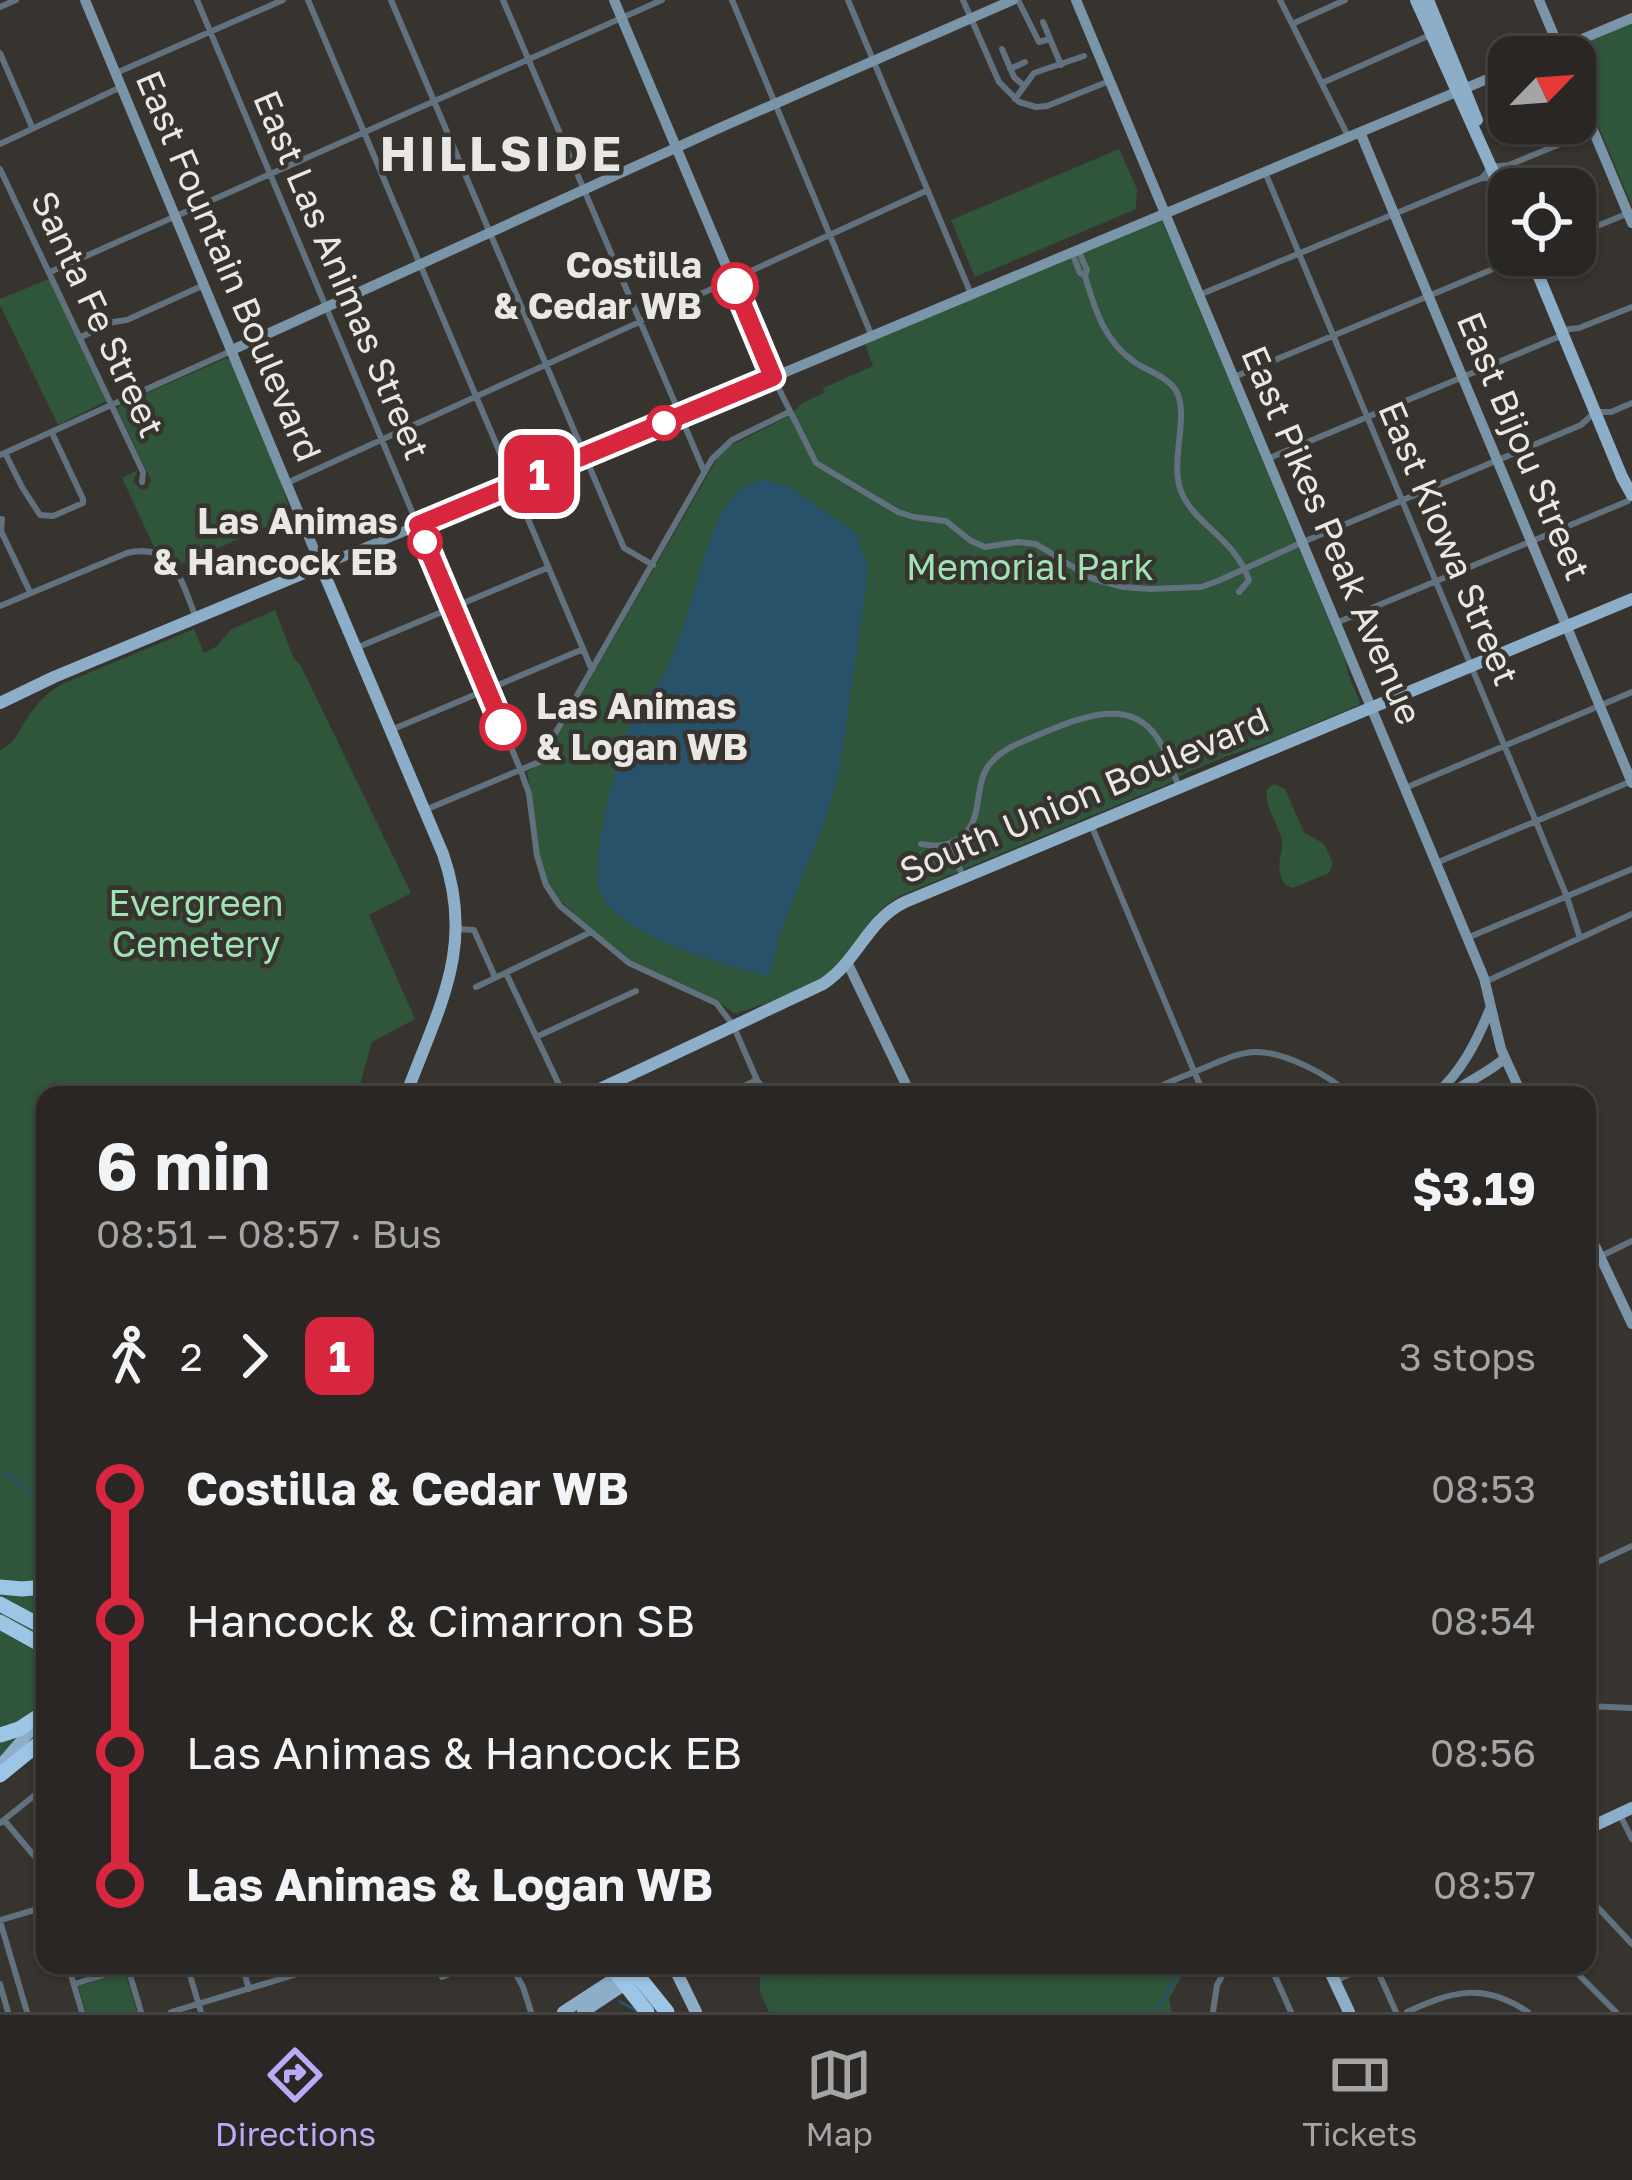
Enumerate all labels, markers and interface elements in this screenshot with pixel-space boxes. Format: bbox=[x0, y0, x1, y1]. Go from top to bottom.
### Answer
north arrow bbox=[1488, 36, 1596, 144]
map controls bbox=[1488, 36, 1596, 276]
street label: East Fountain Boulevard bbox=[128, 64, 331, 468]
street label: East Las Animas Street bbox=[245, 84, 440, 466]
district label: HILLSIDE bbox=[380, 124, 624, 182]
button: locate bbox=[1488, 168, 1596, 276]
street label: Santa Fe Street bbox=[23, 184, 174, 444]
place label: Costilla & Cedar WB bbox=[493, 243, 702, 327]
marker: Costilla & Cedar WB bbox=[713, 264, 757, 308]
street label: East Bijou Street bbox=[1449, 305, 1600, 586]
street label: East Pikes Peak Avenue bbox=[1233, 339, 1432, 731]
street label: East Kiowa Street bbox=[1370, 394, 1529, 691]
unlabelled marker bbox=[648, 407, 680, 439]
line badge: 1 bbox=[500, 435, 578, 513]
text: 1 bbox=[528, 449, 550, 499]
place label: Las Animas & Hancock EB bbox=[153, 499, 398, 583]
marker: Las Animas & Hancock EB bbox=[409, 526, 441, 558]
park label: Memorial Park bbox=[906, 545, 1154, 588]
place label: Las Animas & Logan WB bbox=[536, 684, 748, 768]
street label: South Union Boulevard bbox=[893, 697, 1275, 892]
marker: Las Animas & Logan WB bbox=[481, 705, 525, 749]
park label: Evergreen Cemetery bbox=[108, 881, 284, 965]
text: 6 min bbox=[96, 1125, 270, 1205]
text: $3.19 bbox=[1412, 1161, 1536, 1215]
text: 08:51 – 08:57 · Bus bbox=[96, 1210, 442, 1257]
icon: walk bbox=[96, 1323, 162, 1389]
icon: forward bbox=[221, 1323, 287, 1389]
text: 1 bbox=[329, 1331, 350, 1381]
text: 2 bbox=[180, 1333, 203, 1380]
text: 3 stops bbox=[1399, 1333, 1536, 1380]
text: Costilla & Cedar WB bbox=[186, 1461, 629, 1515]
text: 08:53 bbox=[1431, 1465, 1536, 1512]
text: Hancock & Cimarron SB bbox=[186, 1593, 695, 1647]
text: 08:54 bbox=[1430, 1597, 1536, 1644]
text: Las Animas & Hancock EB bbox=[186, 1725, 742, 1779]
text: 08:56 bbox=[1430, 1729, 1536, 1776]
text: Las Animas & Logan WB bbox=[186, 1857, 713, 1911]
text: 08:57 bbox=[1433, 1861, 1536, 1908]
tab: Directions bbox=[215, 2042, 376, 2153]
tab: Map bbox=[805, 2042, 873, 2153]
tab: Tickets bbox=[1302, 2042, 1417, 2153]

